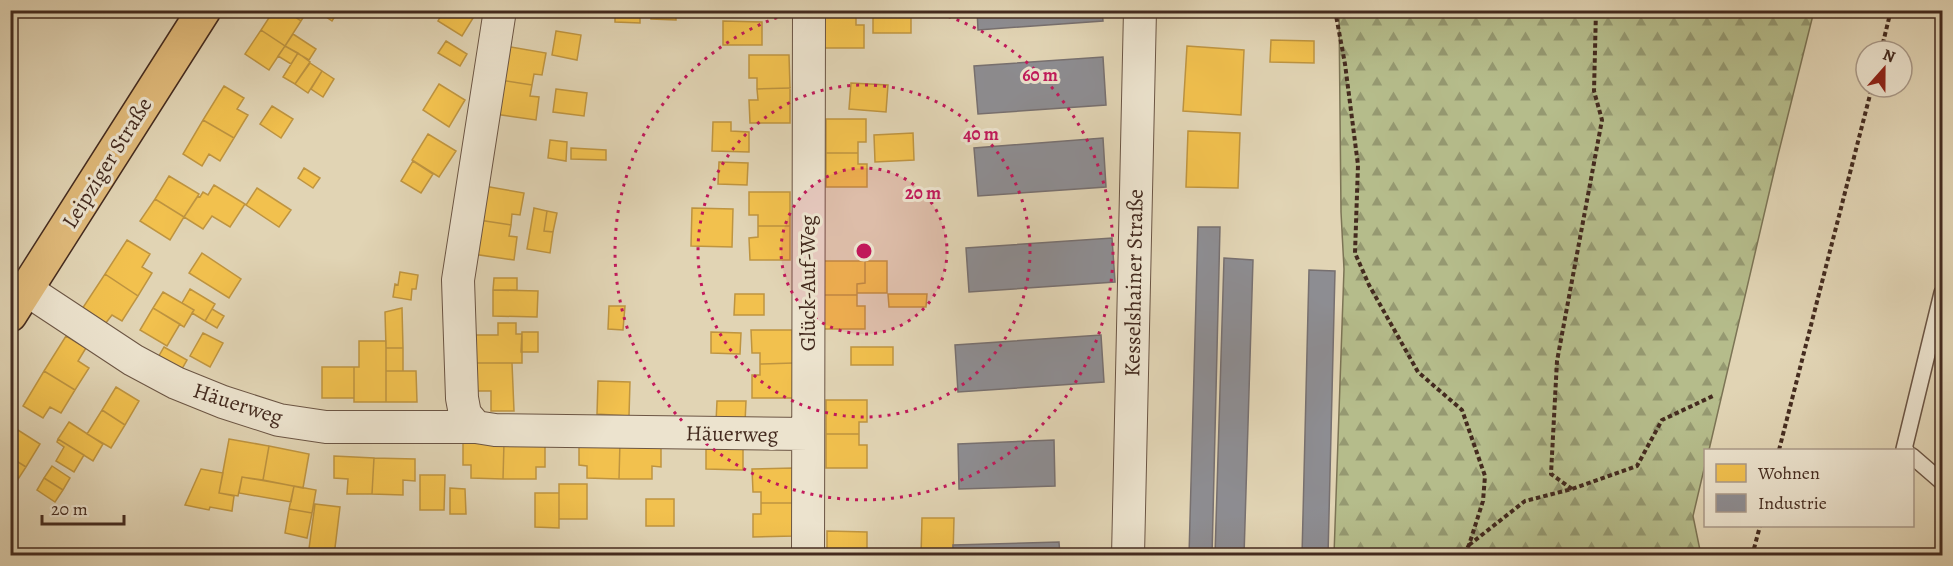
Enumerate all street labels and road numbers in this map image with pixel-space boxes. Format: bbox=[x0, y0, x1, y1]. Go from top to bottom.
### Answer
street label: Leipziger Straße bbox=[55, 92, 159, 234]
street label: Kesselshainer Straße bbox=[1117, 189, 1151, 377]
street label: Glück-Auf-Weg bbox=[793, 215, 823, 351]
street label: Häuerweg bbox=[189, 375, 287, 433]
street label: Häuerweg bbox=[685, 418, 779, 450]

